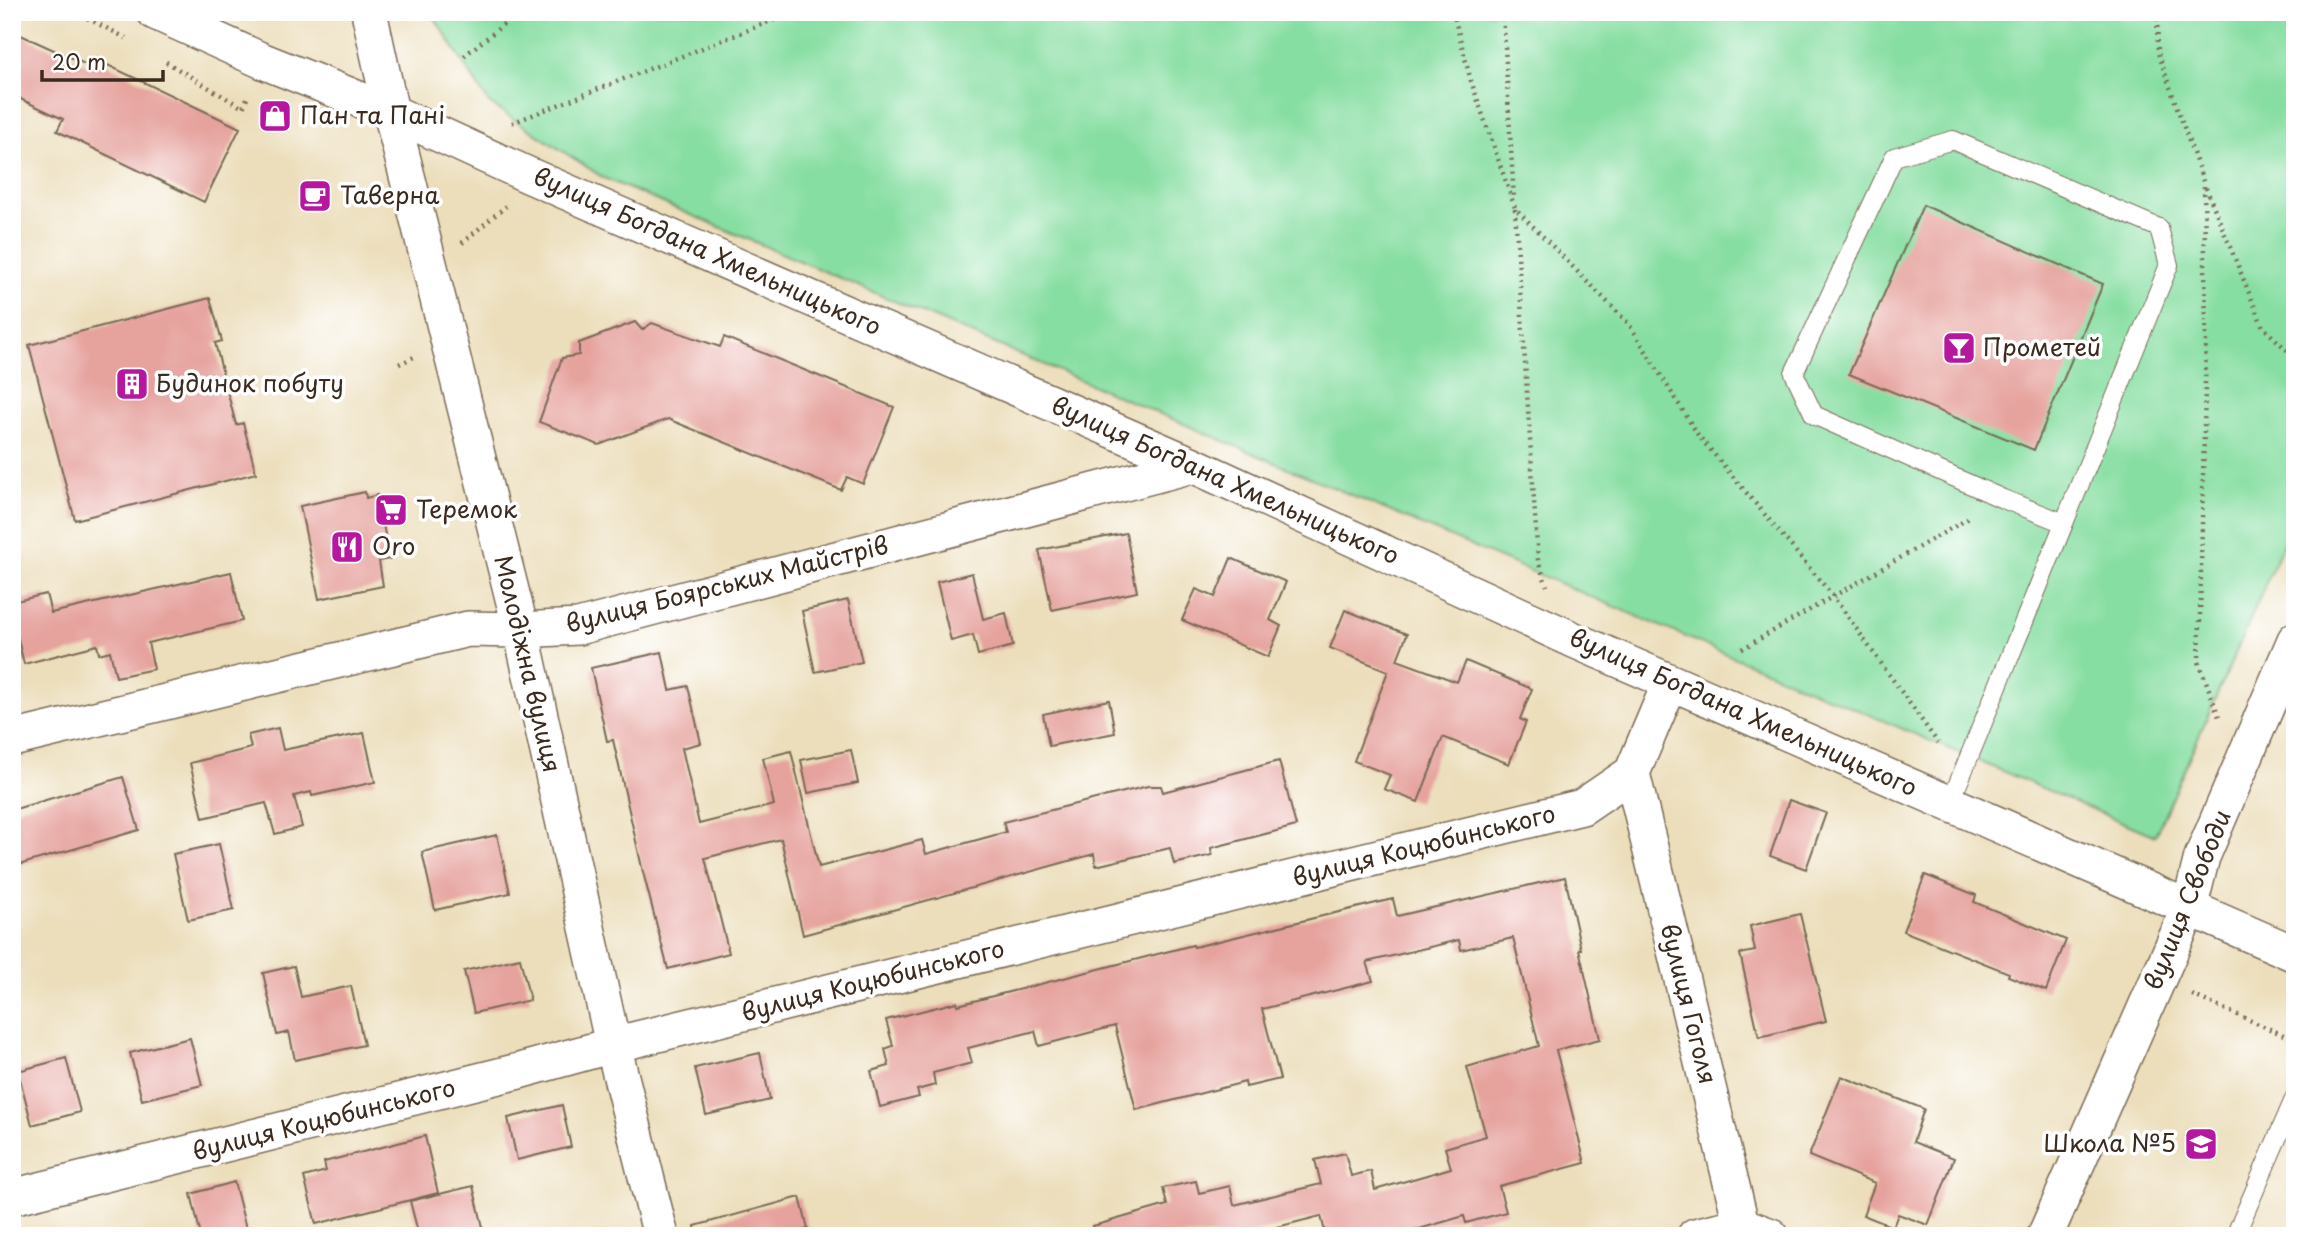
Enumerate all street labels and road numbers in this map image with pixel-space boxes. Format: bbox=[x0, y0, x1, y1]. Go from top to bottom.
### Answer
street label: вулиця Богдана Хмельницького bbox=[528, 157, 887, 343]
street label: вулиця Богдана Хмельницького bbox=[1046, 386, 1405, 572]
street label: вулиця Боярських Майстрів bbox=[561, 526, 892, 641]
street label: Молодіжна вулиця bbox=[486, 551, 571, 776]
street label: вулиця Богдана Хмельницького bbox=[1564, 618, 1923, 804]
street label: вулиця Коцюбинського bbox=[1288, 794, 1559, 894]
street label: вулиця Свободи bbox=[2134, 804, 2239, 995]
street label: вулиця Гоголя bbox=[1653, 920, 1727, 1087]
street label: вулиця Коцюбинського bbox=[737, 929, 1008, 1029]
street label: вулиця Коцюбинського bbox=[188, 1068, 459, 1168]

